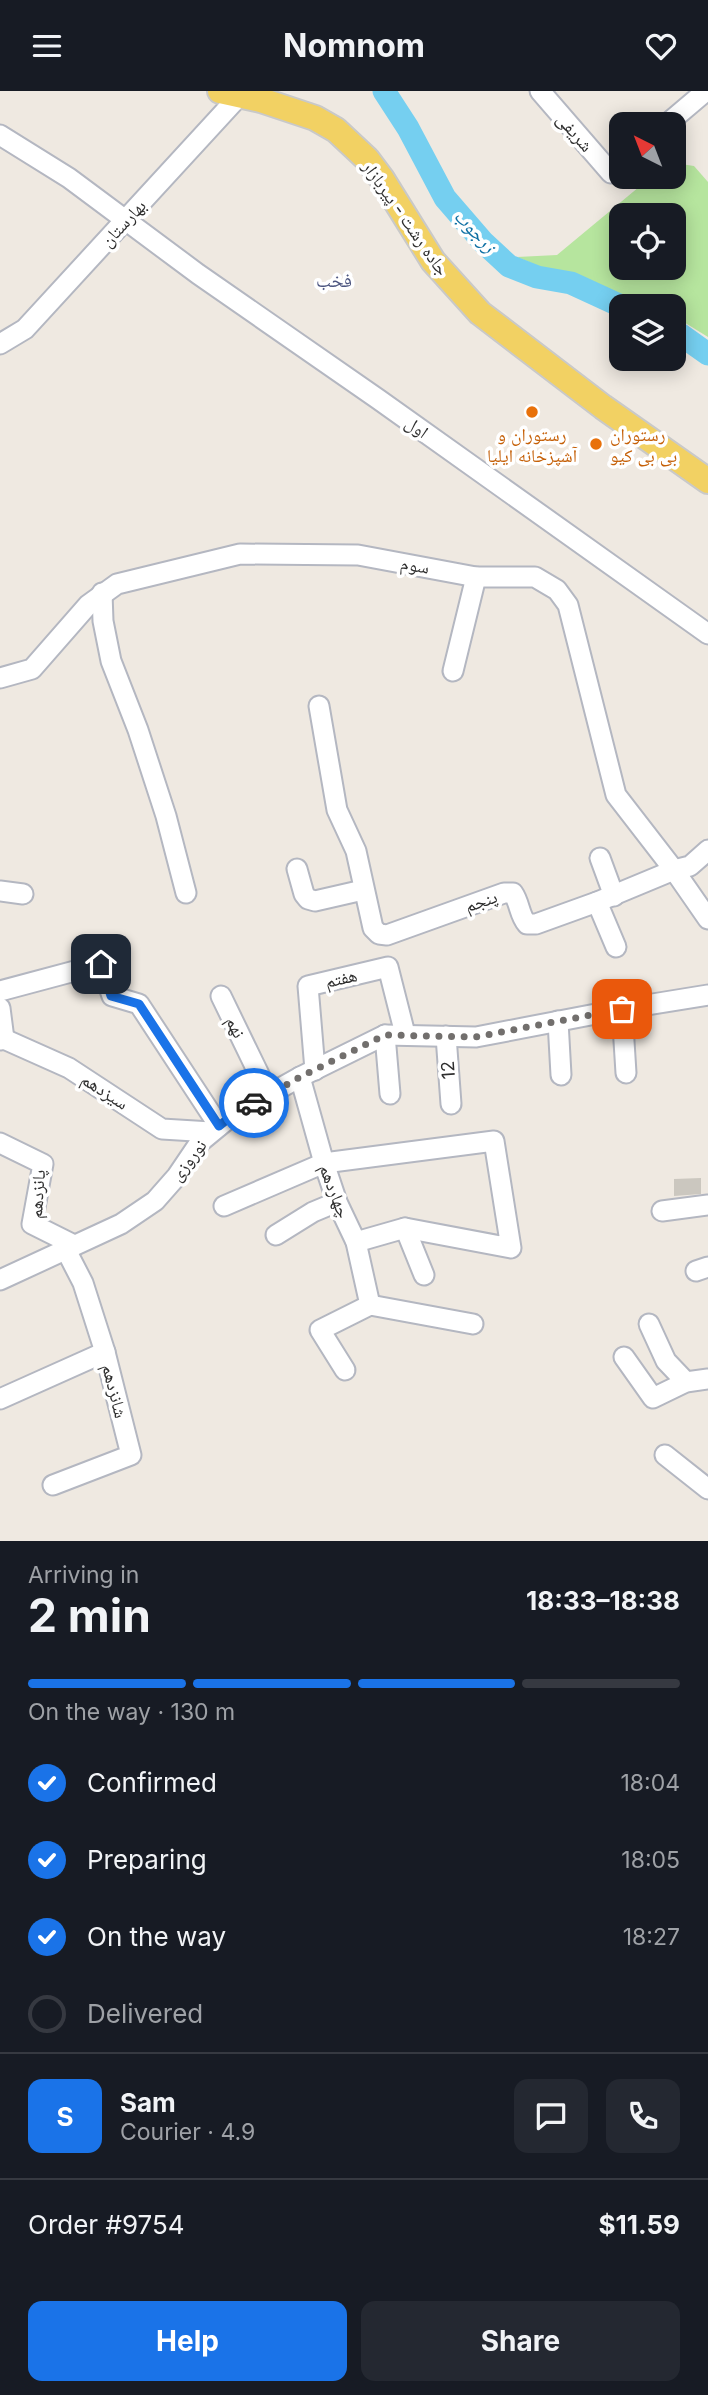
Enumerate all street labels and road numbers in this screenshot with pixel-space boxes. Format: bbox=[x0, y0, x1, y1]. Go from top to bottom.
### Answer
street label: شریفی bbox=[552, 108, 598, 156]
street label: جاده رشت - پیربازار bbox=[357, 156, 453, 280]
street label: بهارستان bbox=[96, 195, 151, 252]
street label: اول bbox=[401, 412, 433, 443]
street label: سوم bbox=[399, 552, 431, 580]
street label: پنجم bbox=[462, 886, 501, 918]
street label: هفتم bbox=[323, 964, 359, 994]
street label: نهم bbox=[220, 1013, 250, 1042]
street label: 12 bbox=[437, 1060, 459, 1080]
street label: سیزدهم bbox=[77, 1068, 132, 1116]
street label: نوروزی bbox=[165, 1135, 212, 1186]
street label: چهاردهم bbox=[313, 1161, 355, 1222]
street label: پانزدهم bbox=[25, 1169, 51, 1219]
street label: شانزدهم bbox=[96, 1362, 132, 1421]

